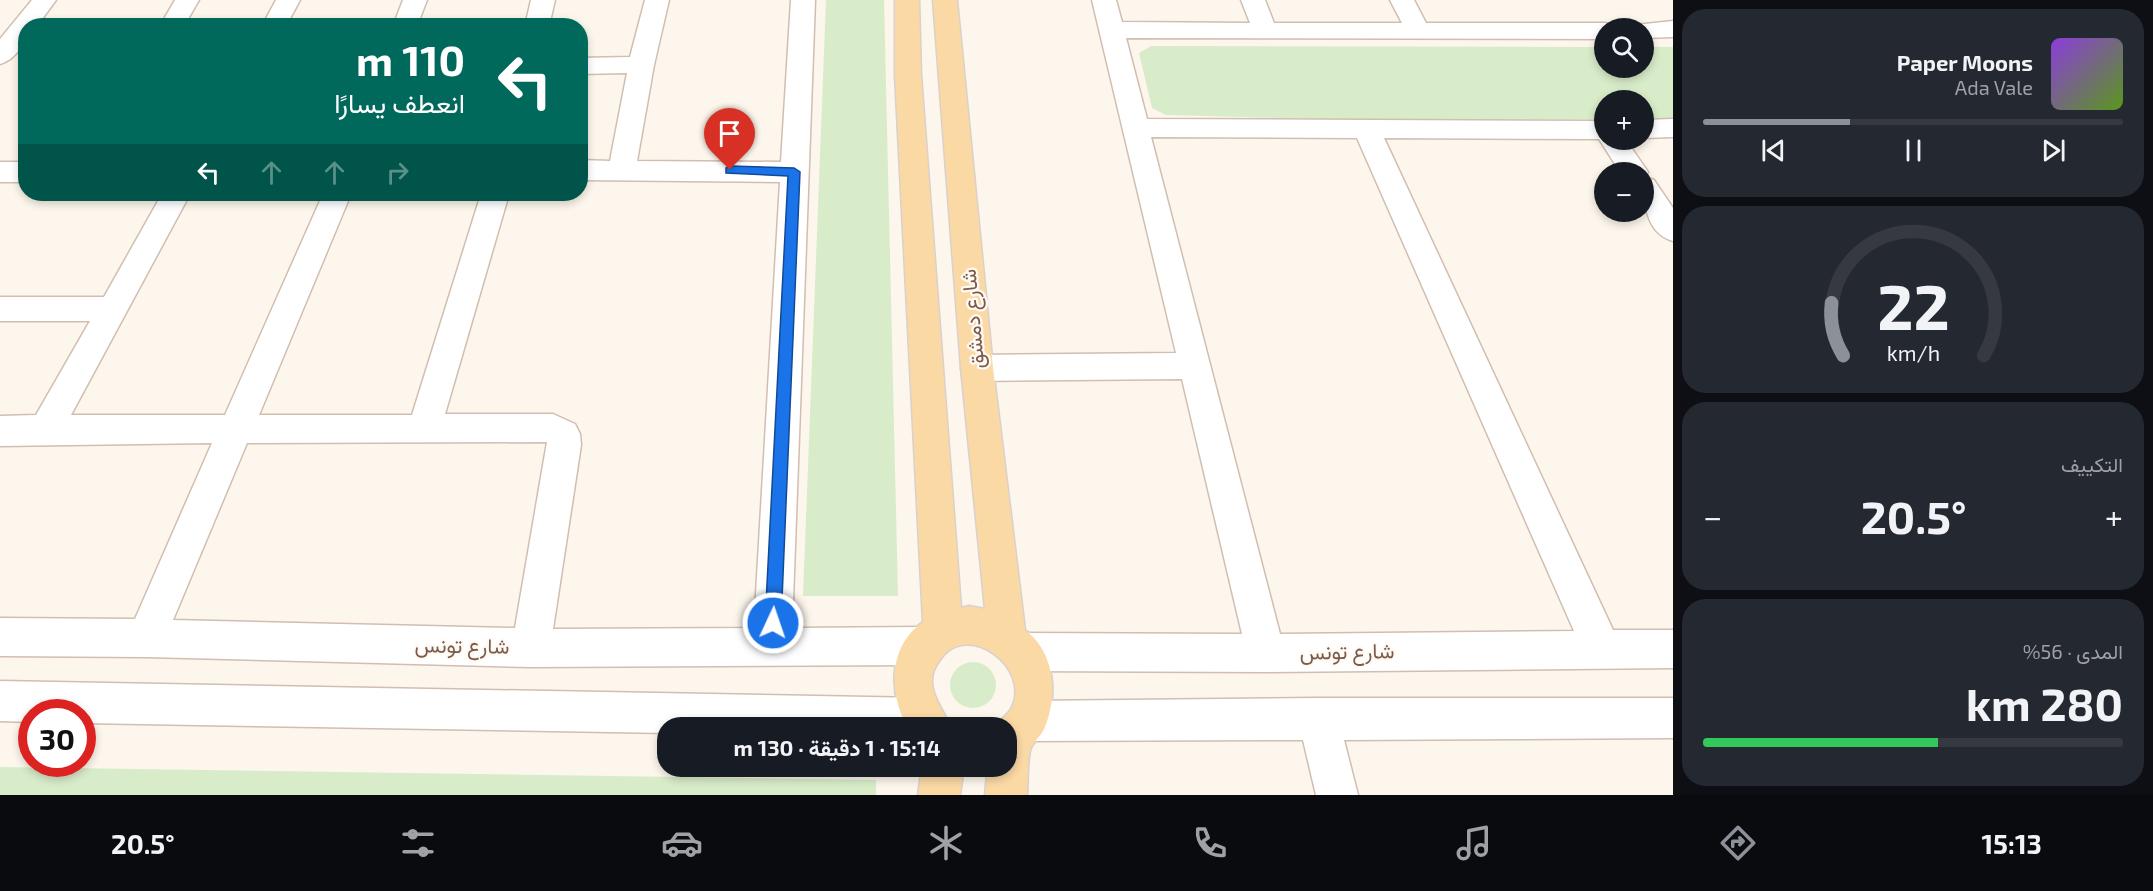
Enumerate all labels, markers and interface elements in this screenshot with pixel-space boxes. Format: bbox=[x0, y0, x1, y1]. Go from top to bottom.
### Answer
map controls bbox=[1594, 18, 1654, 222]
button: search bbox=[1594, 18, 1654, 78]
text: 110 m bbox=[356, 34, 465, 84]
icon: left bbox=[486, 42, 564, 120]
text: Paper Moons bbox=[1897, 49, 2033, 75]
text: Ada Vale bbox=[1955, 75, 2033, 99]
text: انعطف يسارًا bbox=[334, 86, 465, 118]
button: + bbox=[1594, 90, 1654, 150]
pin bbox=[704, 108, 755, 170]
icon: arrive bbox=[713, 117, 746, 150]
icon: previous bbox=[1757, 134, 1790, 167]
icon: pause bbox=[1897, 134, 1930, 167]
icon: next bbox=[2037, 134, 2070, 167]
icon: left bbox=[192, 156, 225, 189]
icon: ahead bbox=[255, 156, 288, 189]
icon: ahead bbox=[318, 156, 351, 189]
icon: right bbox=[381, 156, 414, 189]
button: − bbox=[1594, 162, 1654, 222]
street label: شارع دمشق bbox=[955, 268, 991, 370]
text: 22 bbox=[1877, 268, 1949, 343]
text: km/h bbox=[1886, 341, 1940, 366]
text: التكييف bbox=[2061, 452, 2123, 476]
text: 20.5° bbox=[1861, 489, 1966, 543]
text: − bbox=[1703, 496, 1722, 536]
text: + bbox=[2105, 496, 2123, 536]
position arrow bbox=[741, 591, 805, 655]
street label: شارع تونس bbox=[414, 631, 510, 661]
street label: شارع تونس bbox=[1299, 637, 1395, 667]
text: المدى · 56% bbox=[2023, 639, 2123, 663]
text: 280 km bbox=[1966, 676, 2123, 730]
speed limit sign: 30 bbox=[18, 699, 96, 777]
text: 15:14 · 1 دقيقة · 130 m bbox=[733, 734, 941, 760]
icon: filters bbox=[397, 822, 439, 864]
icon: car bbox=[661, 822, 703, 864]
icon: climate bbox=[925, 822, 967, 864]
icon: phone bbox=[1189, 822, 1231, 864]
icon: music bbox=[1453, 822, 1495, 864]
icon: directions bbox=[1717, 822, 1759, 864]
text: 20.5° bbox=[111, 827, 175, 859]
text: 15:13 bbox=[1981, 827, 2042, 859]

